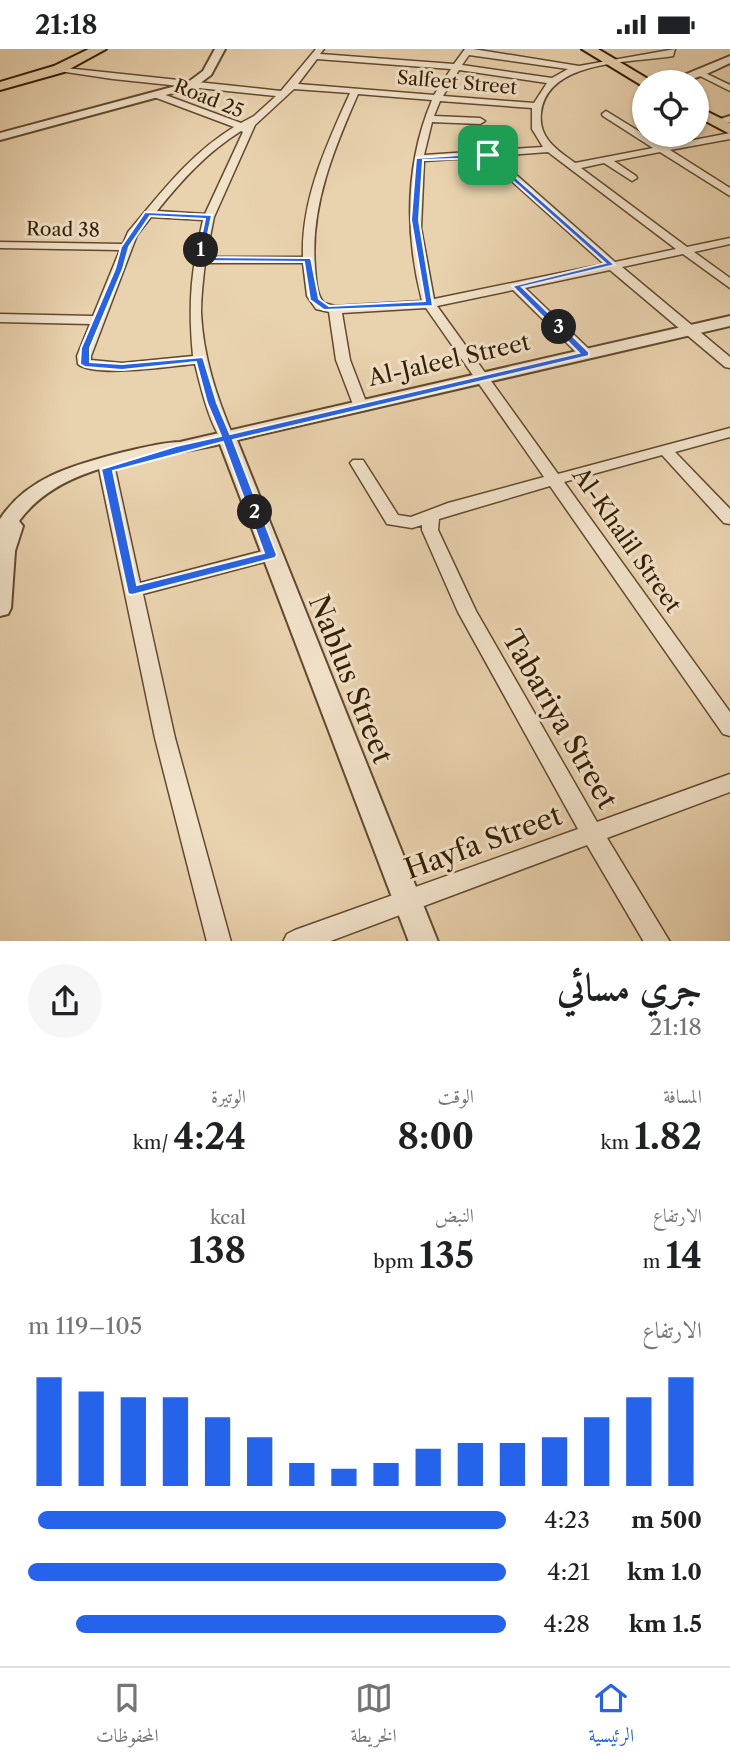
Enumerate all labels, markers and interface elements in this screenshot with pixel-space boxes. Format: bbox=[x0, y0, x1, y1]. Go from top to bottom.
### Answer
text: 21:18 bbox=[35, 9, 97, 41]
street label: Salfeet Street bbox=[396, 66, 518, 99]
map controls bbox=[632, 70, 709, 147]
button: locate bbox=[632, 70, 709, 147]
street label: Road 25 bbox=[171, 74, 247, 123]
pin bbox=[458, 125, 518, 185]
icon: arrive bbox=[469, 136, 507, 174]
street label: Road 38 bbox=[26, 217, 100, 242]
pin: 1 bbox=[184, 233, 218, 267]
text: 1 bbox=[196, 238, 205, 261]
pin: 3 bbox=[542, 309, 576, 345]
text: 3 bbox=[553, 315, 564, 338]
street label: Al-Jaleel Street bbox=[364, 328, 533, 392]
street label: Al-Khalil Street bbox=[566, 461, 687, 618]
pin: 2 bbox=[238, 495, 272, 529]
text: 2 bbox=[249, 500, 260, 523]
street label: Nablus Street bbox=[302, 590, 400, 768]
street label: Tabariya Street bbox=[495, 624, 625, 815]
street label: Hayfa Street bbox=[400, 798, 566, 886]
text: جري مسائي bbox=[557, 963, 702, 1010]
button: share bbox=[28, 964, 102, 1038]
text: 21:18 bbox=[649, 1013, 702, 1041]
text: الوتيرة bbox=[211, 1085, 246, 1108]
text: الوقت bbox=[438, 1085, 474, 1108]
text: المسافة bbox=[663, 1085, 702, 1108]
text: 4:24 bbox=[173, 1115, 246, 1158]
text: 8:00 bbox=[397, 1115, 474, 1158]
text: 1.82 bbox=[634, 1115, 702, 1158]
text: /km bbox=[133, 1131, 173, 1154]
text: km bbox=[601, 1131, 634, 1154]
text: النبض bbox=[435, 1204, 474, 1227]
text: الارتفاع bbox=[653, 1204, 702, 1227]
text: kcal bbox=[210, 1206, 246, 1229]
text: 138 bbox=[189, 1229, 246, 1272]
text: 135 bbox=[419, 1234, 474, 1277]
text: 14 bbox=[666, 1234, 702, 1277]
text: bpm bbox=[373, 1250, 419, 1273]
text: m bbox=[643, 1250, 666, 1273]
text: 105–119 m bbox=[28, 1312, 142, 1340]
text: الارتفاع bbox=[642, 1316, 702, 1344]
text: 4:23 bbox=[544, 1506, 590, 1534]
text: 500 m bbox=[631, 1506, 702, 1534]
text: 4:21 bbox=[547, 1558, 590, 1586]
text: 1.0 km bbox=[627, 1558, 702, 1586]
text: 4:28 bbox=[543, 1610, 590, 1638]
text: 1.5 km bbox=[629, 1610, 702, 1638]
tab: المحفوظات bbox=[96, 1679, 159, 1754]
tab: الخريطة bbox=[350, 1679, 397, 1754]
tab: الرئيسية bbox=[588, 1679, 634, 1754]

